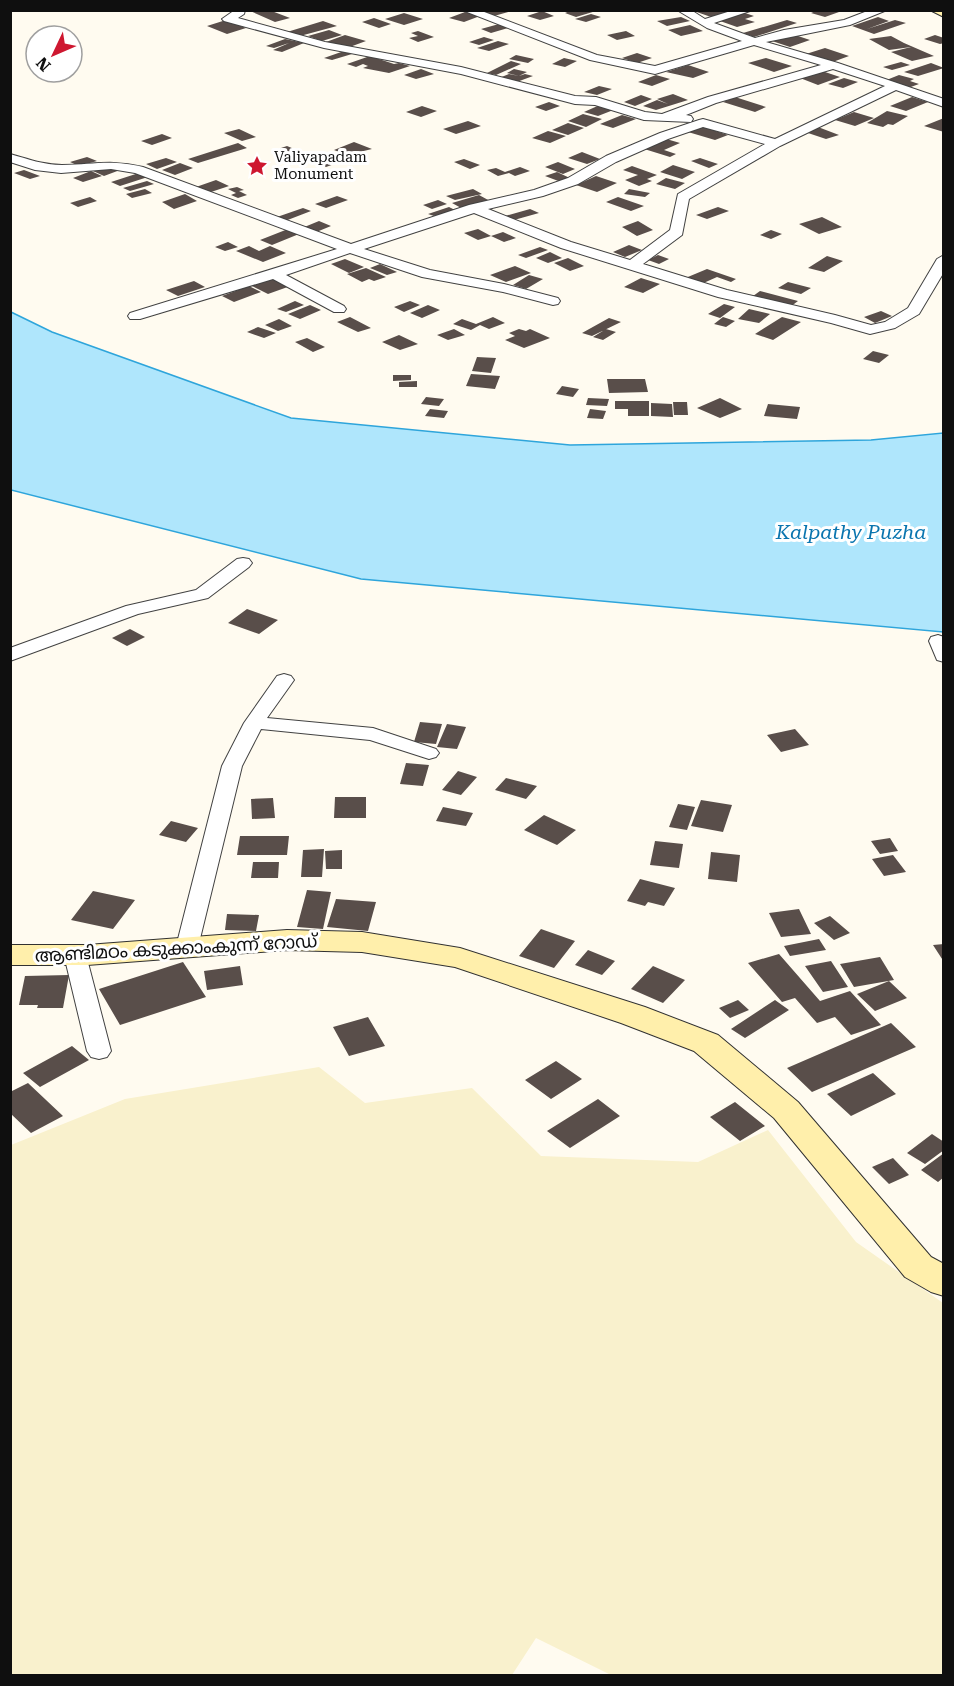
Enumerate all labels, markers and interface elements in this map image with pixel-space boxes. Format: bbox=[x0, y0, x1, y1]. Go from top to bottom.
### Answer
north arrow bbox=[24, 24, 84, 84]
text: N bbox=[32, 53, 55, 75]
place label: Valiyapadam Monument bbox=[274, 148, 367, 183]
place icon: Valiyapadam Monument bbox=[245, 154, 269, 178]
water label: Kalpathy Puzha bbox=[775, 520, 926, 544]
street label: ആണ്ടിമഠം കടുക്കാംകുന്ന് റോഡ് bbox=[34, 930, 320, 967]

